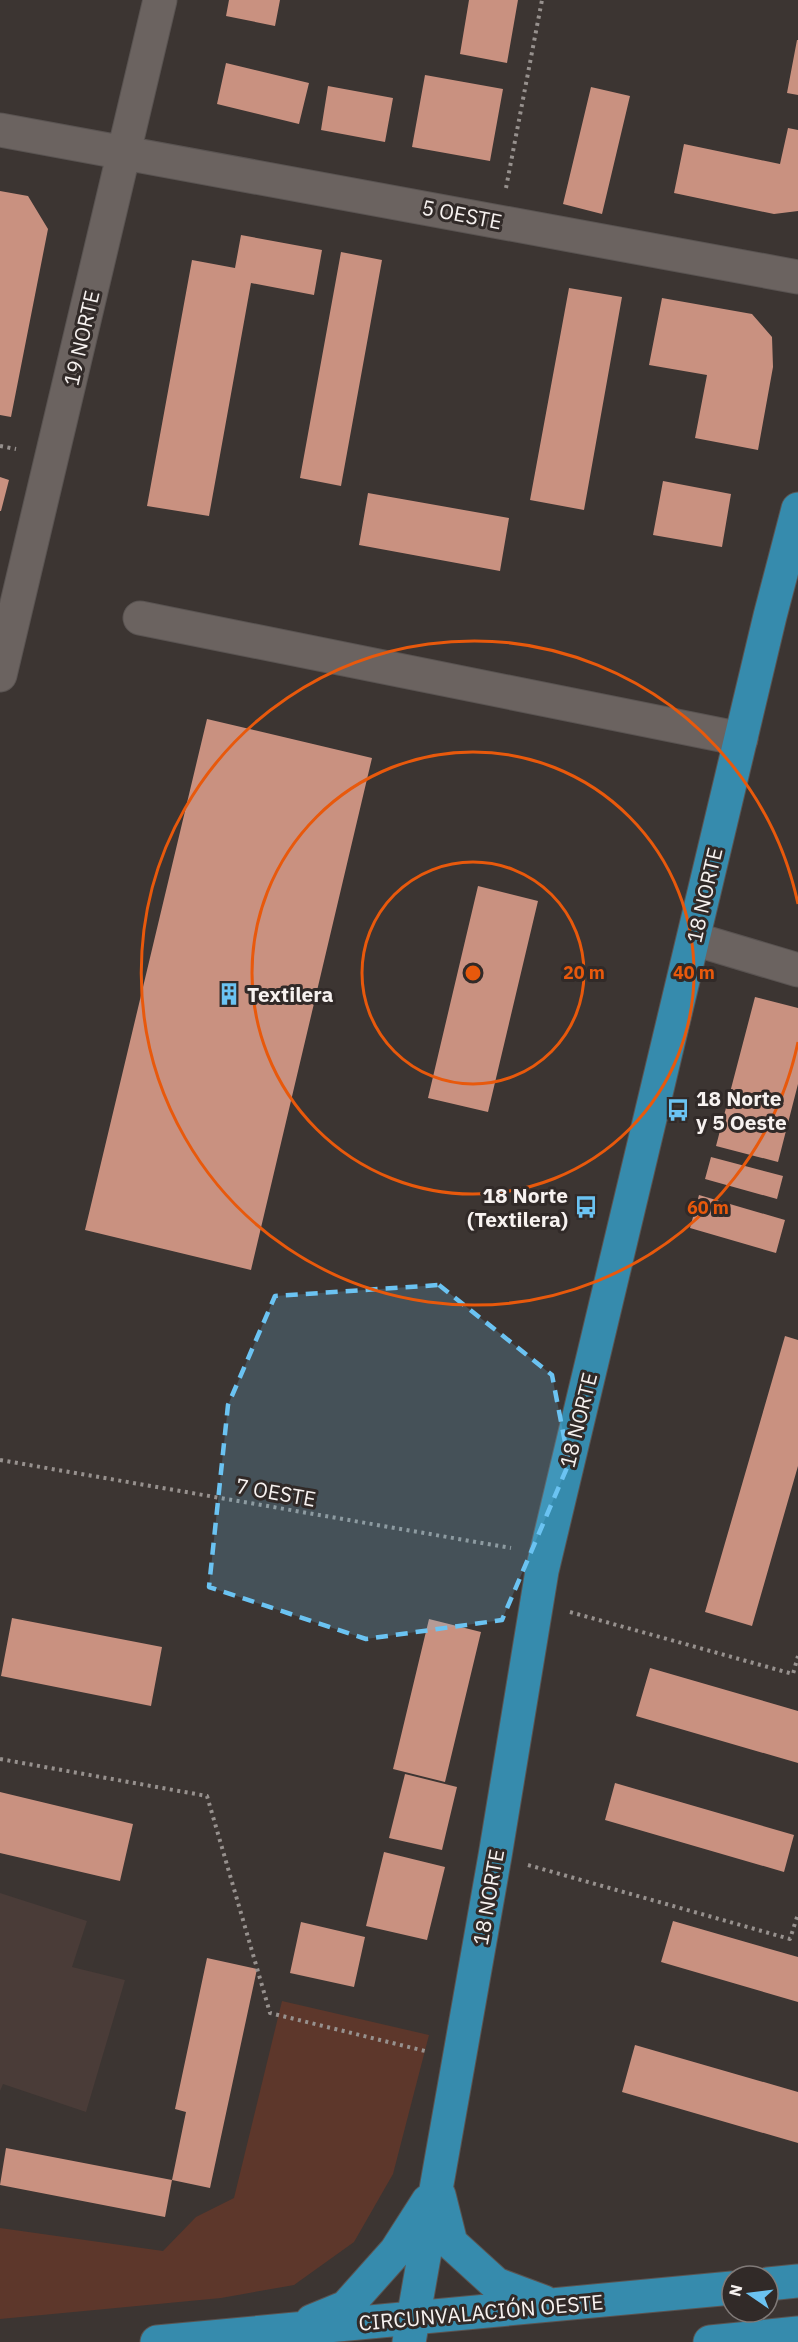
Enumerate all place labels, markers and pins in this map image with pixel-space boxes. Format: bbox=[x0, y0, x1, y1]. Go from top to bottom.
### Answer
centre of rings bbox=[463, 963, 483, 983]
place label: Textilera bbox=[247, 980, 334, 1008]
building icon: Textilera bbox=[216, 981, 242, 1007]
place label: 18 Norte y 5 Oeste bbox=[696, 1084, 787, 1136]
bus stop icon: 18 Norte y 5 Oeste bbox=[665, 1097, 691, 1123]
place label: 18 Norte (Textilera) bbox=[467, 1181, 568, 1233]
bus stop icon: 18 Norte (Textilera) bbox=[573, 1194, 599, 1220]

